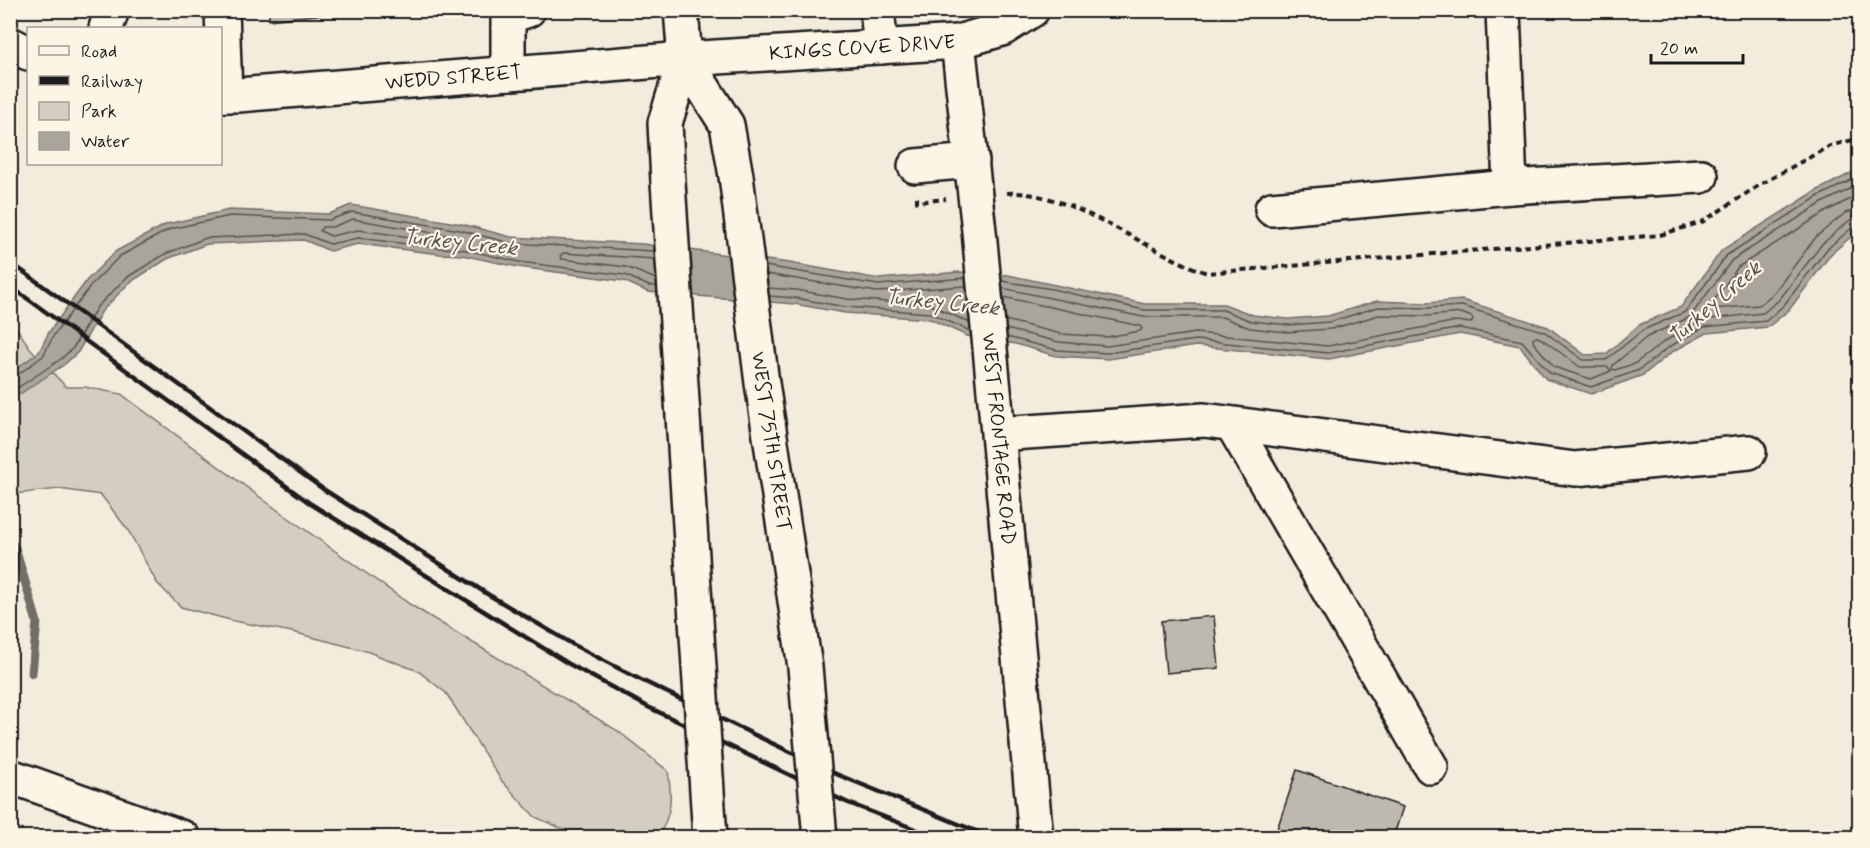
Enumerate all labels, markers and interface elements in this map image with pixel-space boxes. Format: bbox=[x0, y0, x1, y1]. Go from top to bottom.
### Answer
legend bbox=[27, 27, 222, 165]
scale bar bbox=[1651, 27, 1742, 65]
street label: KINGS COVE DRIVE bbox=[768, 29, 956, 67]
text: 20 m bbox=[1660, 37, 1698, 61]
text: Road bbox=[81, 40, 117, 64]
street label: WEDD STREET bbox=[384, 59, 523, 97]
text: Railway bbox=[81, 70, 143, 94]
text: Park bbox=[81, 100, 117, 124]
text: Water bbox=[81, 130, 130, 154]
water label: Turkey Creek bbox=[402, 223, 520, 263]
water label: Turkey Creek bbox=[1663, 254, 1768, 351]
water label: Turkey Creek bbox=[884, 283, 1002, 323]
street label: WEST FRONTAGE ROAD bbox=[975, 332, 1022, 546]
street label: WEST 75TH STREET bbox=[745, 350, 798, 534]

